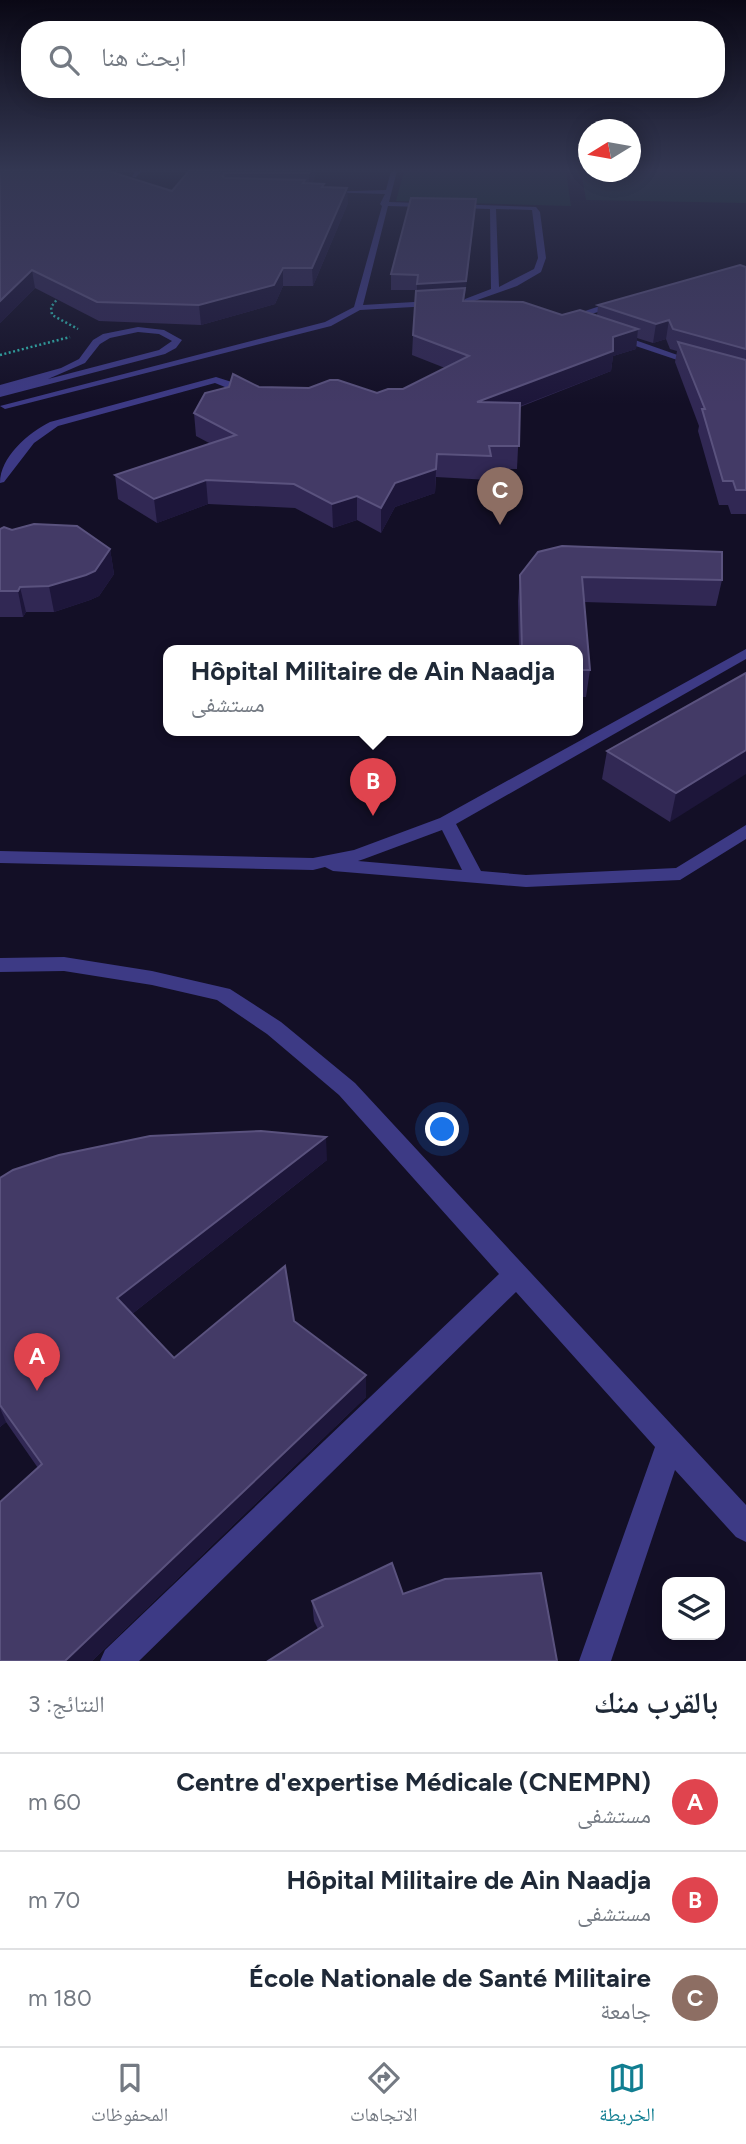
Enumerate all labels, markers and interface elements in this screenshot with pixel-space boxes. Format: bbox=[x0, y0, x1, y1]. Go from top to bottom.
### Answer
search box bbox=[21, 21, 725, 98]
icon: search bbox=[45, 41, 83, 79]
text: ابحث هنا bbox=[101, 41, 187, 73]
north arrow bbox=[578, 119, 641, 182]
pin: C bbox=[477, 467, 523, 525]
popup bbox=[163, 645, 583, 736]
text: Hôpital Militaire de Ain Naadja bbox=[191, 655, 555, 687]
text: مستشفى bbox=[191, 690, 265, 718]
pin: B bbox=[350, 758, 396, 816]
your location bbox=[425, 1112, 459, 1146]
pin: A bbox=[14, 1333, 60, 1391]
map controls bbox=[662, 1577, 725, 1640]
button: layers bbox=[662, 1577, 725, 1640]
text: بالقرب منك bbox=[594, 1684, 718, 1721]
text: النتائج: 3 bbox=[28, 1690, 105, 1718]
text: Centre d'expertise Médicale (CNEMPN) bbox=[176, 1766, 651, 1798]
text: 60 m bbox=[28, 1788, 81, 1816]
text: A bbox=[687, 1788, 703, 1816]
text: مستشفى bbox=[577, 1801, 651, 1829]
text: Hôpital Militaire de Ain Naadja bbox=[287, 1864, 651, 1896]
text: 70 m bbox=[28, 1886, 80, 1914]
text: B bbox=[688, 1886, 702, 1914]
text: مستشفى bbox=[577, 1899, 651, 1927]
text: École Nationale de Santé Militaire bbox=[249, 1962, 651, 1994]
text: 180 m bbox=[28, 1984, 92, 2012]
text: C bbox=[687, 1984, 703, 2012]
text: جامعة bbox=[600, 1997, 651, 2025]
tab: المحفوظات bbox=[91, 2059, 168, 2133]
tab: الاتجاهات bbox=[350, 2059, 417, 2133]
tab: الخريطة bbox=[599, 2059, 655, 2133]

